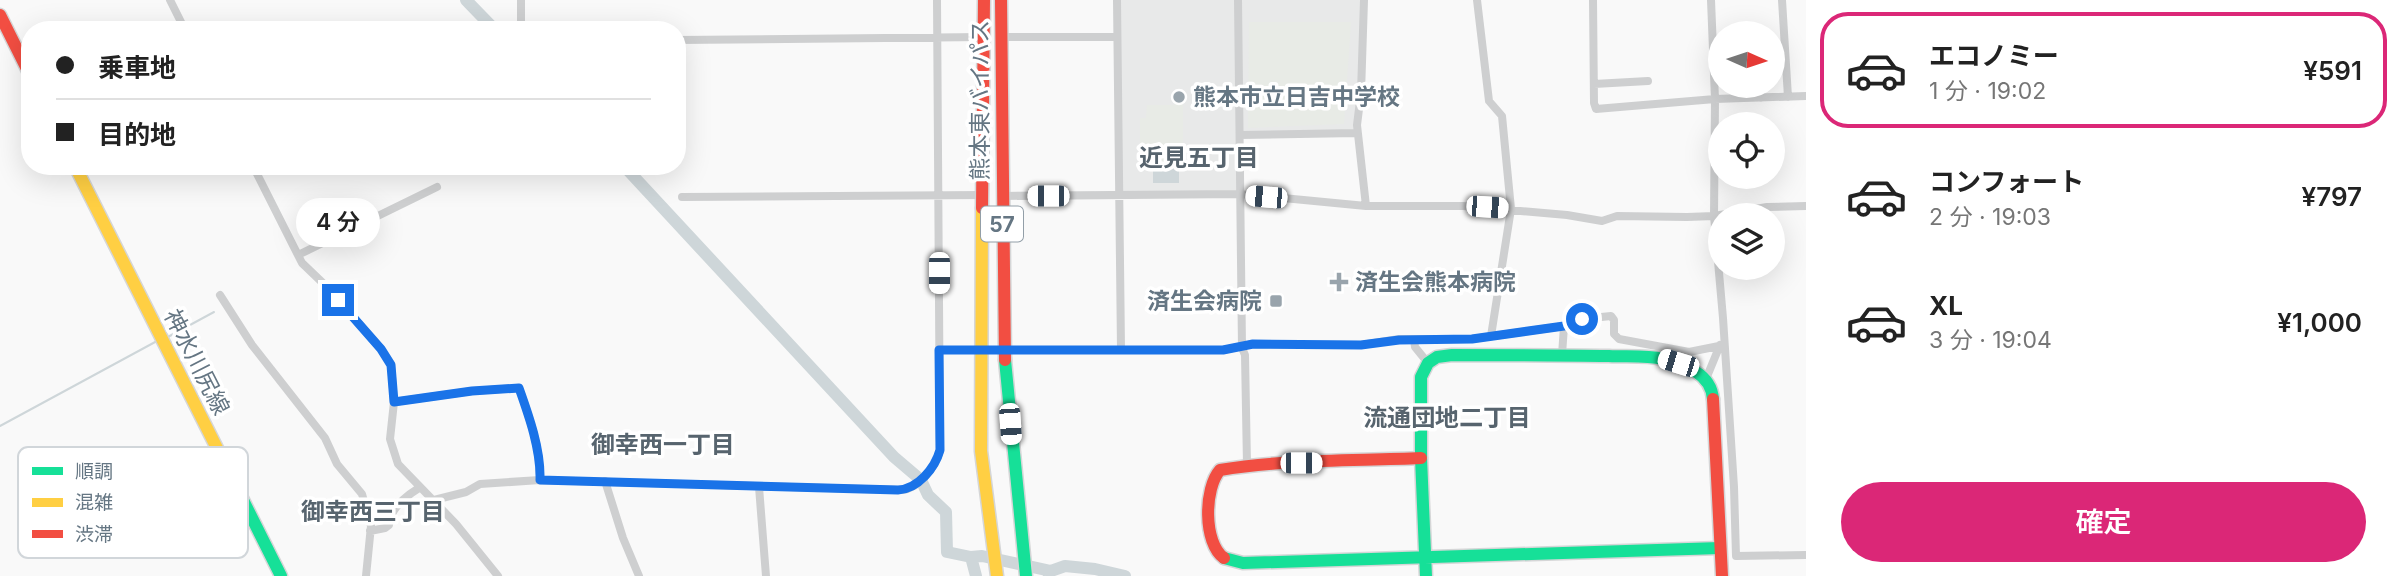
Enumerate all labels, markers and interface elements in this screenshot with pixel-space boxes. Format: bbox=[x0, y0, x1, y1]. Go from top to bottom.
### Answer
street label: 熊本東バイパス bbox=[966, 20, 994, 180]
north arrow bbox=[1708, 21, 1785, 98]
map controls bbox=[1708, 21, 1785, 280]
icon: car bbox=[1845, 39, 1908, 102]
text: エコノミー bbox=[1929, 40, 2059, 71]
text: 乗車地 bbox=[98, 52, 176, 83]
text: ¥591 bbox=[2303, 55, 2362, 86]
text: 1 分 · 19:02 bbox=[1929, 77, 2046, 105]
place label: 熊本市立日吉中学校 bbox=[1193, 83, 1400, 111]
marker: 熊本市立日吉中学校 bbox=[1171, 89, 1187, 105]
button: locate bbox=[1708, 112, 1785, 189]
text: 目的地 bbox=[98, 119, 176, 150]
district label: 近見五丁目 bbox=[1139, 143, 1259, 172]
icon: car bbox=[1845, 165, 1908, 228]
text: コンフォート bbox=[1929, 166, 2084, 197]
text: ¥797 bbox=[2302, 181, 2362, 212]
car bbox=[1245, 185, 1288, 209]
car bbox=[1028, 186, 1070, 207]
car bbox=[1466, 195, 1509, 219]
callout: 4 分 bbox=[296, 198, 380, 247]
button: layers bbox=[1708, 203, 1785, 280]
text: 2 分 · 19:03 bbox=[1929, 203, 2051, 231]
road number: 57 bbox=[981, 206, 1023, 242]
text: 4 分 bbox=[316, 208, 360, 236]
car bbox=[929, 252, 950, 294]
place label: 済生会熊本病院 bbox=[1355, 268, 1516, 296]
marker: 済生会熊本病院 bbox=[1329, 272, 1349, 292]
route end bbox=[322, 284, 354, 316]
place label: 済生会病院 bbox=[1147, 287, 1262, 315]
text: XL bbox=[1929, 290, 1963, 321]
icon: car bbox=[1845, 291, 1908, 354]
marker: 済生会病院 bbox=[1268, 293, 1284, 309]
route start bbox=[1566, 303, 1598, 335]
street label: 神水川尻線 bbox=[158, 304, 236, 420]
text: ¥1,000 bbox=[2277, 307, 2362, 338]
text: 3 分 · 19:04 bbox=[1929, 326, 2052, 354]
car bbox=[1655, 347, 1702, 379]
car bbox=[999, 402, 1022, 446]
district label: 流通団地二丁目 bbox=[1363, 403, 1531, 432]
district label: 御幸西一丁目 bbox=[591, 430, 735, 459]
legend bbox=[18, 447, 248, 558]
car bbox=[1281, 453, 1323, 474]
text: 順調 bbox=[75, 460, 113, 483]
button: 確定 bbox=[1841, 482, 2366, 562]
text: 混雑 bbox=[75, 491, 113, 514]
district label: 御幸西三丁目 bbox=[301, 497, 445, 526]
text: 渋滞 bbox=[75, 523, 113, 546]

